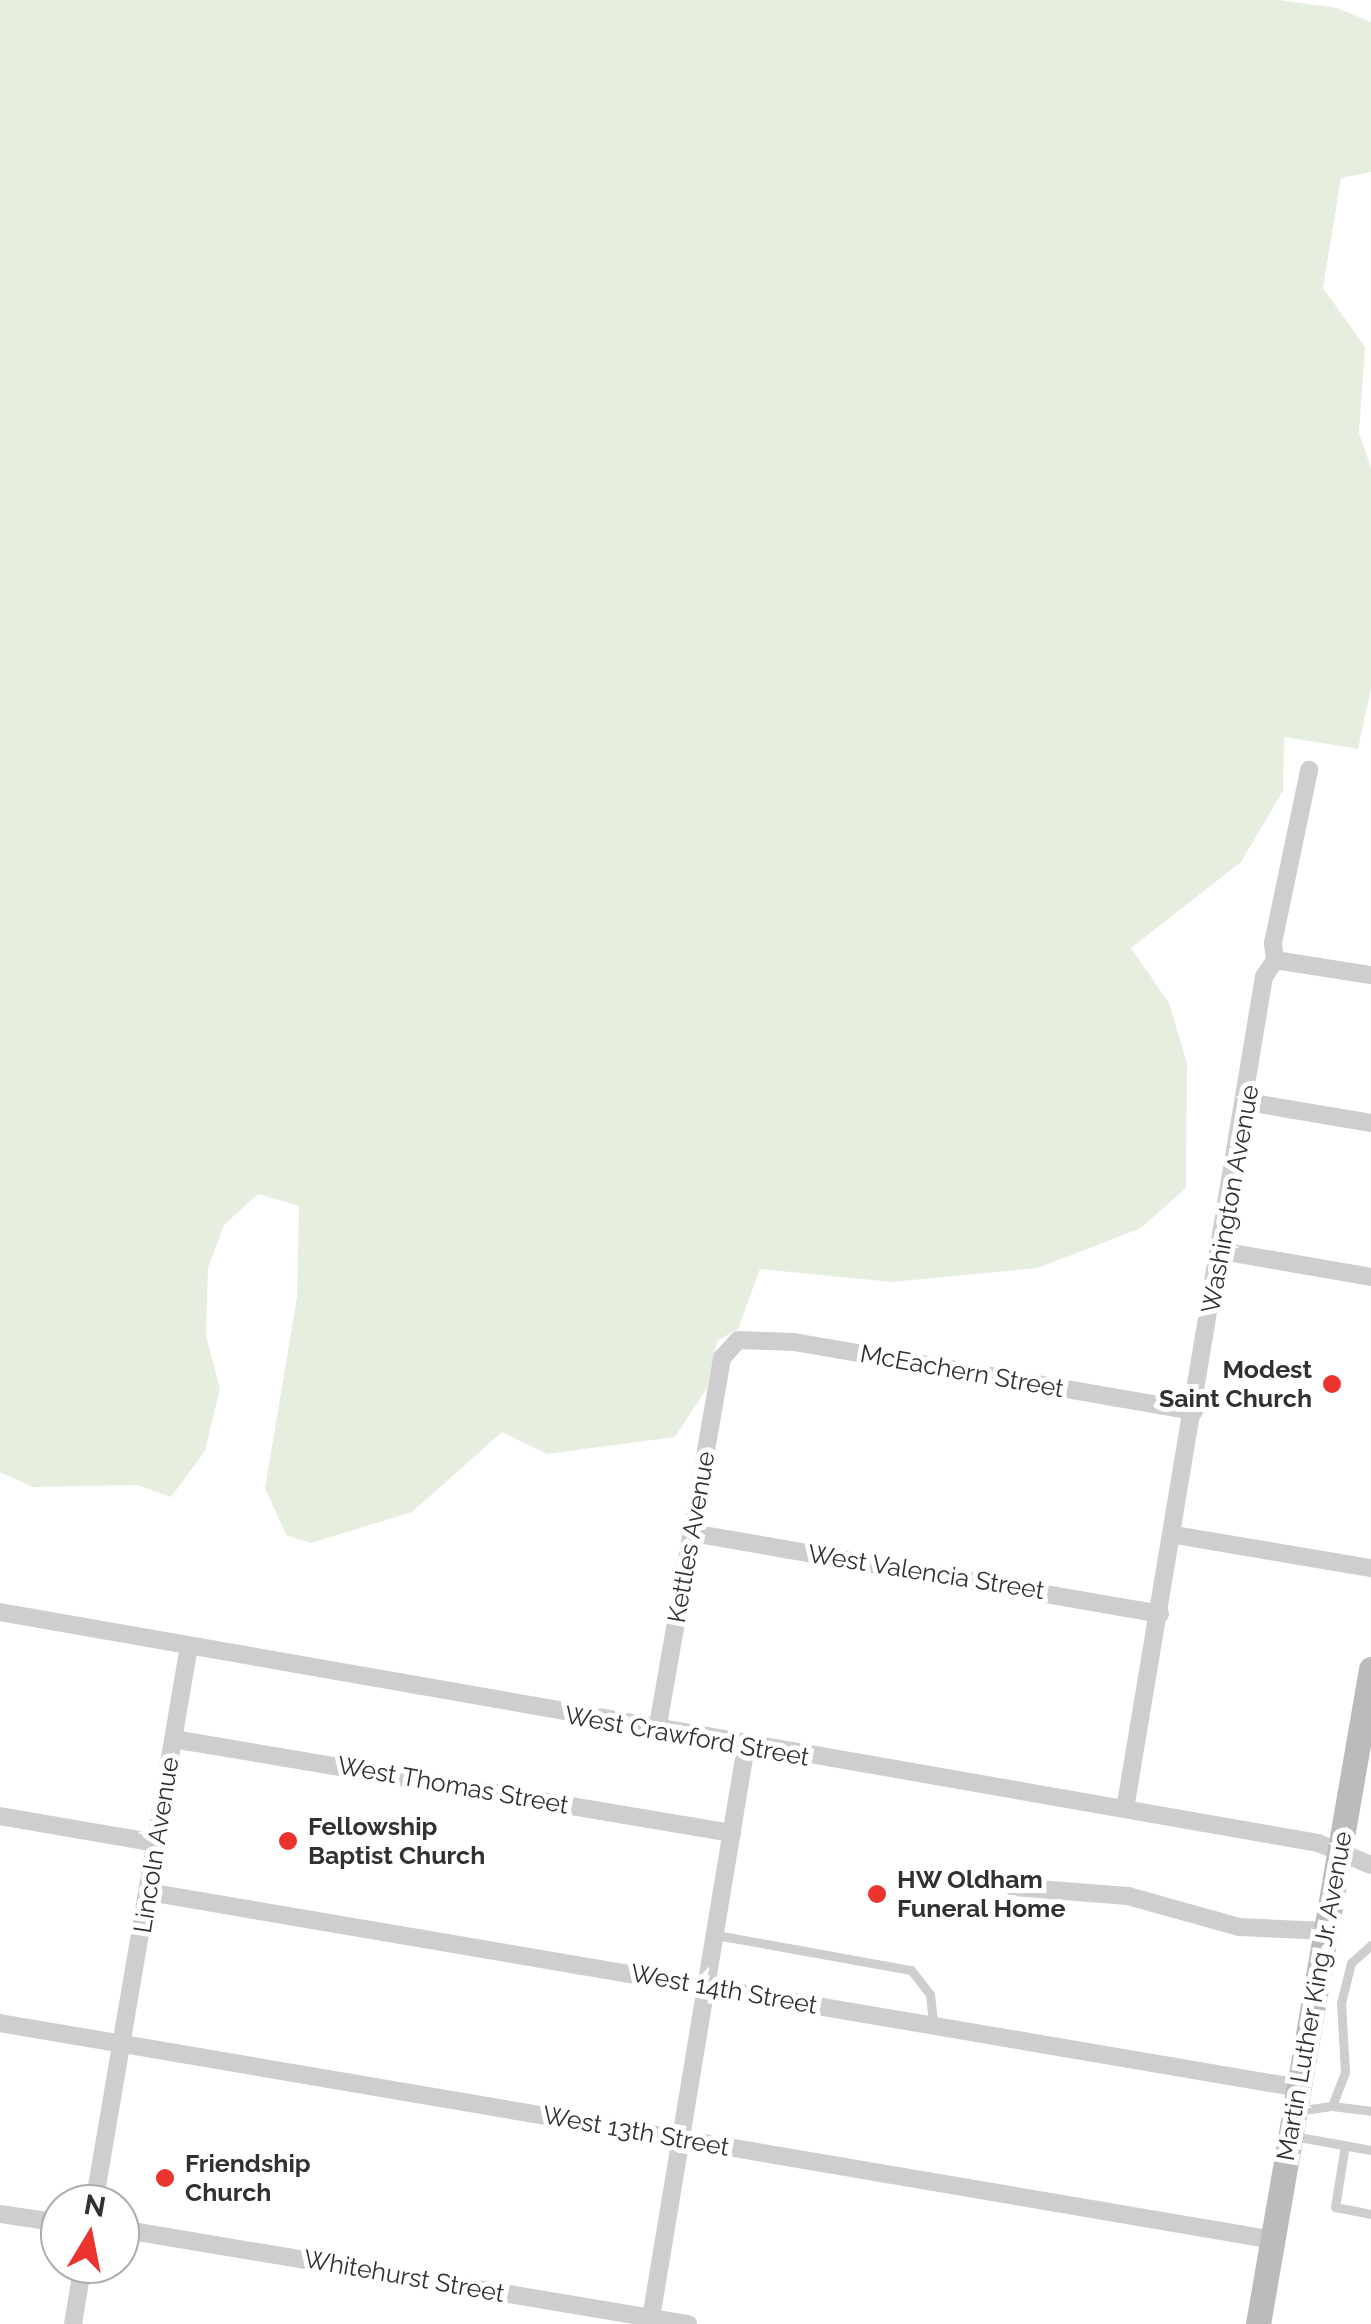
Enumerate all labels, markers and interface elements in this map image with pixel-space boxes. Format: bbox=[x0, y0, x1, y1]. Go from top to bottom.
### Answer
street label: Washington Avenue bbox=[1195, 1082, 1265, 1316]
street label: McEachern Street bbox=[858, 1338, 1066, 1404]
place label: Modest Saint Church bbox=[1159, 1355, 1312, 1414]
marker: Modest Saint Church bbox=[1321, 1373, 1343, 1395]
street label: Kettles Avenue bbox=[661, 1449, 721, 1625]
street label: West Valencia Street bbox=[805, 1538, 1047, 1606]
street label: West Crawford Street bbox=[562, 1700, 812, 1772]
street label: West Thomas Street bbox=[335, 1750, 571, 1820]
street label: Lincoln Avenue bbox=[127, 1754, 185, 1936]
place label: Fellowship Baptist Church bbox=[308, 1812, 485, 1871]
street label: Martin Luther King Jr. Avenue bbox=[1270, 1828, 1358, 2164]
marker: Fellowship Baptist Church bbox=[277, 1830, 299, 1852]
place label: HW Oldham Funeral Home bbox=[897, 1865, 1066, 1924]
marker: HW Oldham Funeral Home bbox=[866, 1883, 888, 1905]
street label: West 14th Street bbox=[628, 1958, 820, 2020]
street label: West 13th Street bbox=[540, 2100, 732, 2162]
place label: Friendship Church bbox=[185, 2149, 311, 2208]
marker: Friendship Church bbox=[154, 2167, 176, 2189]
north arrow bbox=[40, 2184, 140, 2284]
text: N bbox=[82, 2188, 108, 2224]
street label: Whitehurst Street bbox=[301, 2244, 507, 2308]

